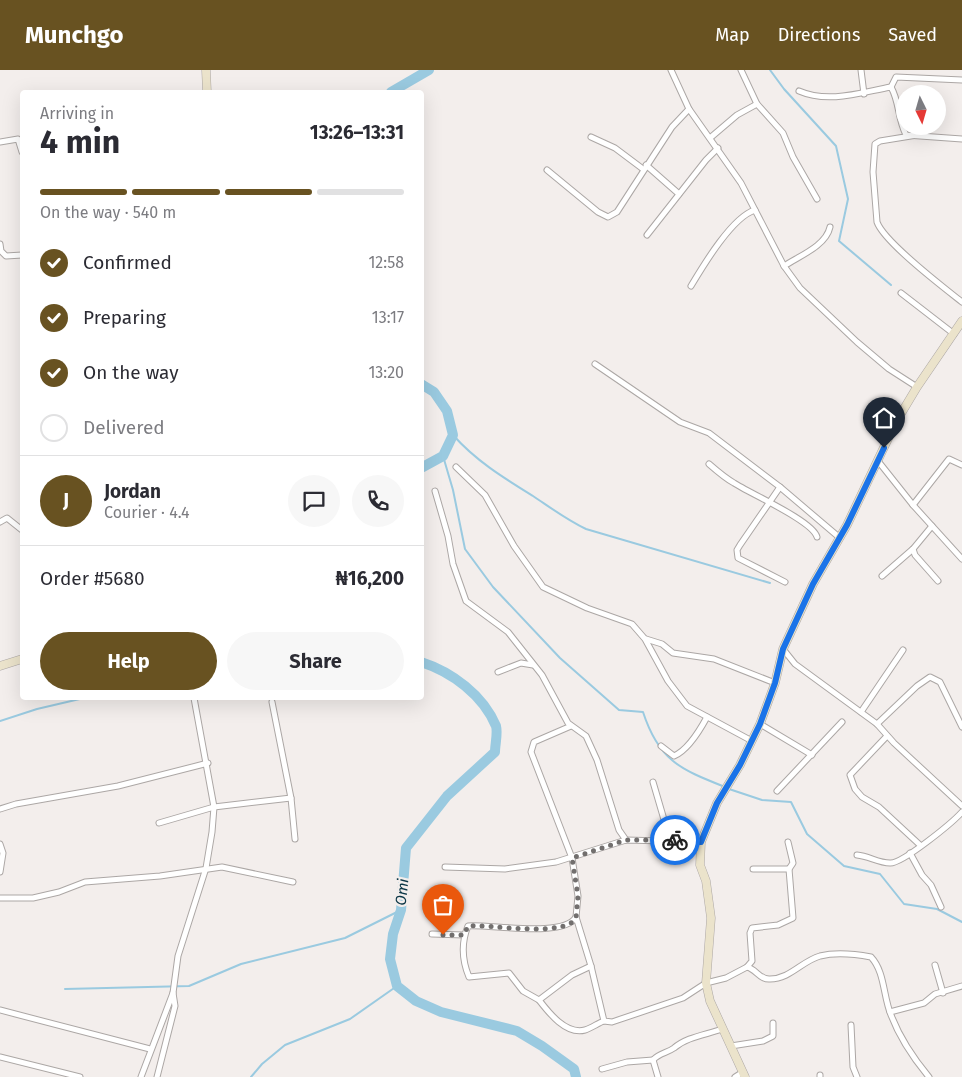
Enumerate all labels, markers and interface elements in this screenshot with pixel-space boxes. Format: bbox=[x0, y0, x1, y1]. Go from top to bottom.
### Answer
text: Munchgo bbox=[25, 21, 124, 49]
text: Map bbox=[715, 24, 750, 46]
text: Directions bbox=[778, 24, 860, 46]
text: Saved bbox=[888, 24, 937, 46]
north arrow bbox=[896, 85, 946, 135]
map controls bbox=[896, 85, 946, 135]
text: Arriving in bbox=[40, 104, 114, 123]
text: 13:26–13:31 bbox=[310, 121, 404, 144]
text: 4 min bbox=[40, 123, 120, 161]
text: On the way · 540 m bbox=[40, 203, 176, 222]
icon: check bbox=[40, 249, 68, 277]
text: Confirmed bbox=[83, 251, 172, 274]
text: 12:58 bbox=[368, 253, 404, 272]
icon: check bbox=[40, 304, 68, 332]
text: Preparing bbox=[83, 306, 166, 329]
text: 13:17 bbox=[372, 308, 404, 327]
icon: check bbox=[40, 359, 68, 387]
text: On the way bbox=[83, 361, 179, 384]
text: 13:20 bbox=[368, 363, 404, 382]
pin bbox=[863, 397, 905, 448]
icon: home bbox=[870, 404, 898, 432]
text: Delivered bbox=[83, 416, 165, 439]
button: chat bbox=[288, 475, 340, 527]
button: phone bbox=[352, 475, 404, 527]
text: Jordan bbox=[104, 480, 161, 503]
text: J bbox=[63, 489, 69, 512]
text: Courier · 4.4 bbox=[104, 503, 190, 522]
text: Order #5680 bbox=[40, 567, 145, 590]
text: ₦16,200 bbox=[335, 567, 404, 590]
button: Help bbox=[40, 632, 217, 690]
button: Share bbox=[227, 632, 404, 690]
courier bbox=[650, 815, 700, 865]
icon: bike bbox=[661, 826, 689, 854]
water label: Omi bbox=[392, 878, 412, 906]
pin bbox=[422, 884, 464, 935]
icon: bag bbox=[429, 891, 457, 919]

